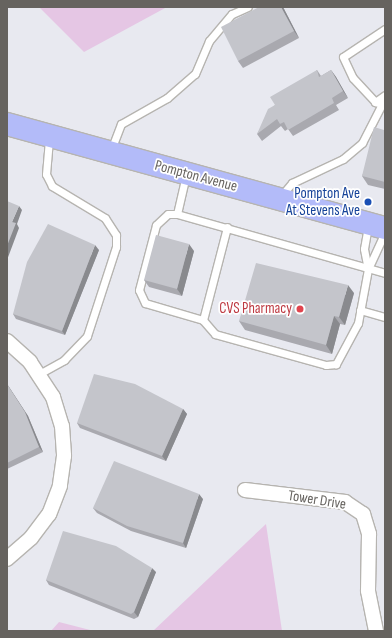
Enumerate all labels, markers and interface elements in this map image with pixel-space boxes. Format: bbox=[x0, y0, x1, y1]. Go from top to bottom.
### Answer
street label: Pompton Avenue bbox=[153, 156, 239, 196]
place label: Pompton Ave At Stevens Ave bbox=[286, 184, 360, 219]
marker: Pompton Ave At Stevens Ave bbox=[363, 197, 373, 207]
place label: CVS Pharmacy bbox=[219, 300, 292, 318]
marker: CVS Pharmacy bbox=[295, 304, 305, 314]
street label: Tower Drive bbox=[287, 487, 347, 513]

